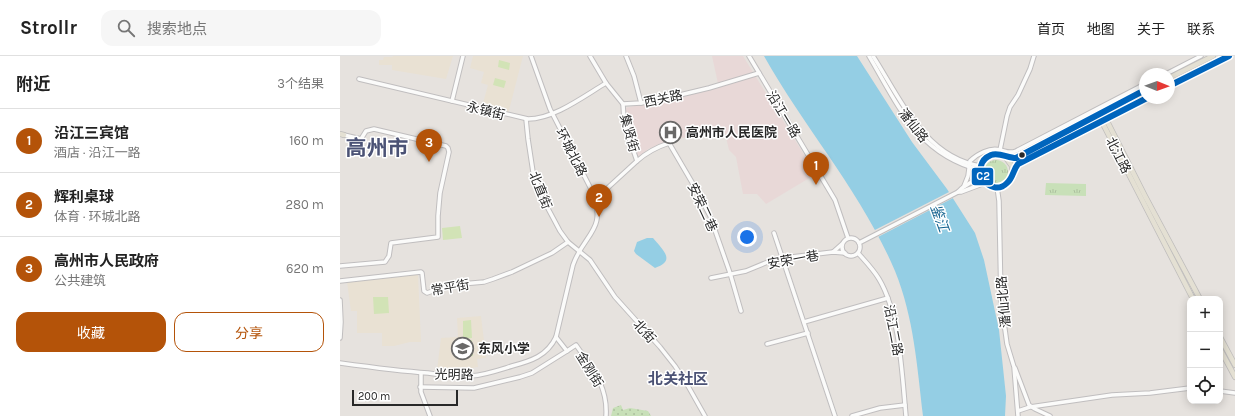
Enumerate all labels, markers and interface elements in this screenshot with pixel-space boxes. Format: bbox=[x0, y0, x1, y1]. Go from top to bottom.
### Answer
search box bbox=[101, 10, 381, 46]
text: Strollr bbox=[20, 17, 77, 39]
icon: search bbox=[115, 17, 137, 39]
text: 搜索地点 bbox=[147, 20, 207, 38]
text: 首页 bbox=[1037, 21, 1065, 38]
text: 地图 bbox=[1087, 21, 1115, 38]
text: 关于 bbox=[1137, 21, 1165, 38]
text: 联系 bbox=[1187, 21, 1215, 38]
north arrow bbox=[1139, 68, 1175, 104]
text: 附近 bbox=[16, 74, 50, 94]
text: 3个结果 bbox=[277, 76, 324, 91]
street label: 西关路 bbox=[642, 87, 684, 110]
street label: 沿江一路 bbox=[764, 88, 803, 140]
street label: 永镇街 bbox=[465, 98, 507, 122]
street label: 潘仙路 bbox=[896, 105, 932, 145]
street label: 集贤街 bbox=[617, 112, 642, 154]
hospital icon: 高州市人民医院 bbox=[657, 119, 683, 145]
text: 沿江三宾馆 bbox=[54, 124, 129, 142]
place label: 高州市人民医院 bbox=[686, 125, 777, 140]
street label: 环城北路 bbox=[553, 126, 590, 179]
pin: 3 bbox=[416, 129, 442, 162]
text: 1 bbox=[27, 133, 31, 148]
text: 160 m bbox=[289, 133, 324, 148]
street label: 北江路 bbox=[1103, 134, 1134, 176]
district label: 高州市 bbox=[346, 136, 409, 160]
text: 酒店 · 沿江一路 bbox=[54, 145, 141, 160]
unlabelled marker bbox=[1017, 150, 1027, 160]
pin: 1 bbox=[803, 152, 829, 185]
line badge: C2 bbox=[971, 167, 994, 186]
street label: 北直街 bbox=[526, 169, 555, 211]
text: C2 bbox=[976, 170, 990, 183]
street label: 安荣二巷 bbox=[685, 180, 720, 234]
pin: 2 bbox=[586, 184, 612, 217]
text: 辉利桌球 bbox=[54, 188, 114, 206]
text: 2 bbox=[25, 197, 33, 212]
text: 280 m bbox=[286, 197, 324, 212]
water label: 鉴江 bbox=[927, 202, 953, 236]
text: 体育 · 环城北路 bbox=[54, 209, 141, 224]
your location bbox=[737, 227, 757, 247]
street label: 安荣一巷 bbox=[766, 248, 820, 271]
text: 高州市人民政府 bbox=[54, 252, 159, 270]
text: 3 bbox=[25, 261, 33, 276]
text: 620 m bbox=[286, 261, 324, 276]
text: 公共建筑 bbox=[54, 273, 106, 288]
street label: 潘仙北路 bbox=[994, 275, 1013, 329]
street label: 常平街 bbox=[430, 277, 471, 298]
map controls bbox=[1187, 296, 1223, 404]
button: + bbox=[1187, 296, 1223, 332]
street label: 沿江二路 bbox=[881, 303, 906, 357]
button: 收藏 bbox=[16, 312, 166, 352]
button: 分享 bbox=[174, 312, 324, 352]
street label: 北街 bbox=[630, 317, 659, 346]
button: − bbox=[1187, 332, 1223, 368]
school or university icon: 东风小学 bbox=[449, 335, 475, 361]
place label: 东风小学 bbox=[478, 341, 530, 356]
street label: 金刚街 bbox=[573, 349, 606, 390]
street label: 光明路 bbox=[434, 367, 474, 382]
button: locate bbox=[1187, 368, 1223, 404]
district label: 北关社区 bbox=[648, 370, 708, 388]
scale bar bbox=[352, 388, 458, 407]
text: 200 m bbox=[358, 390, 390, 403]

